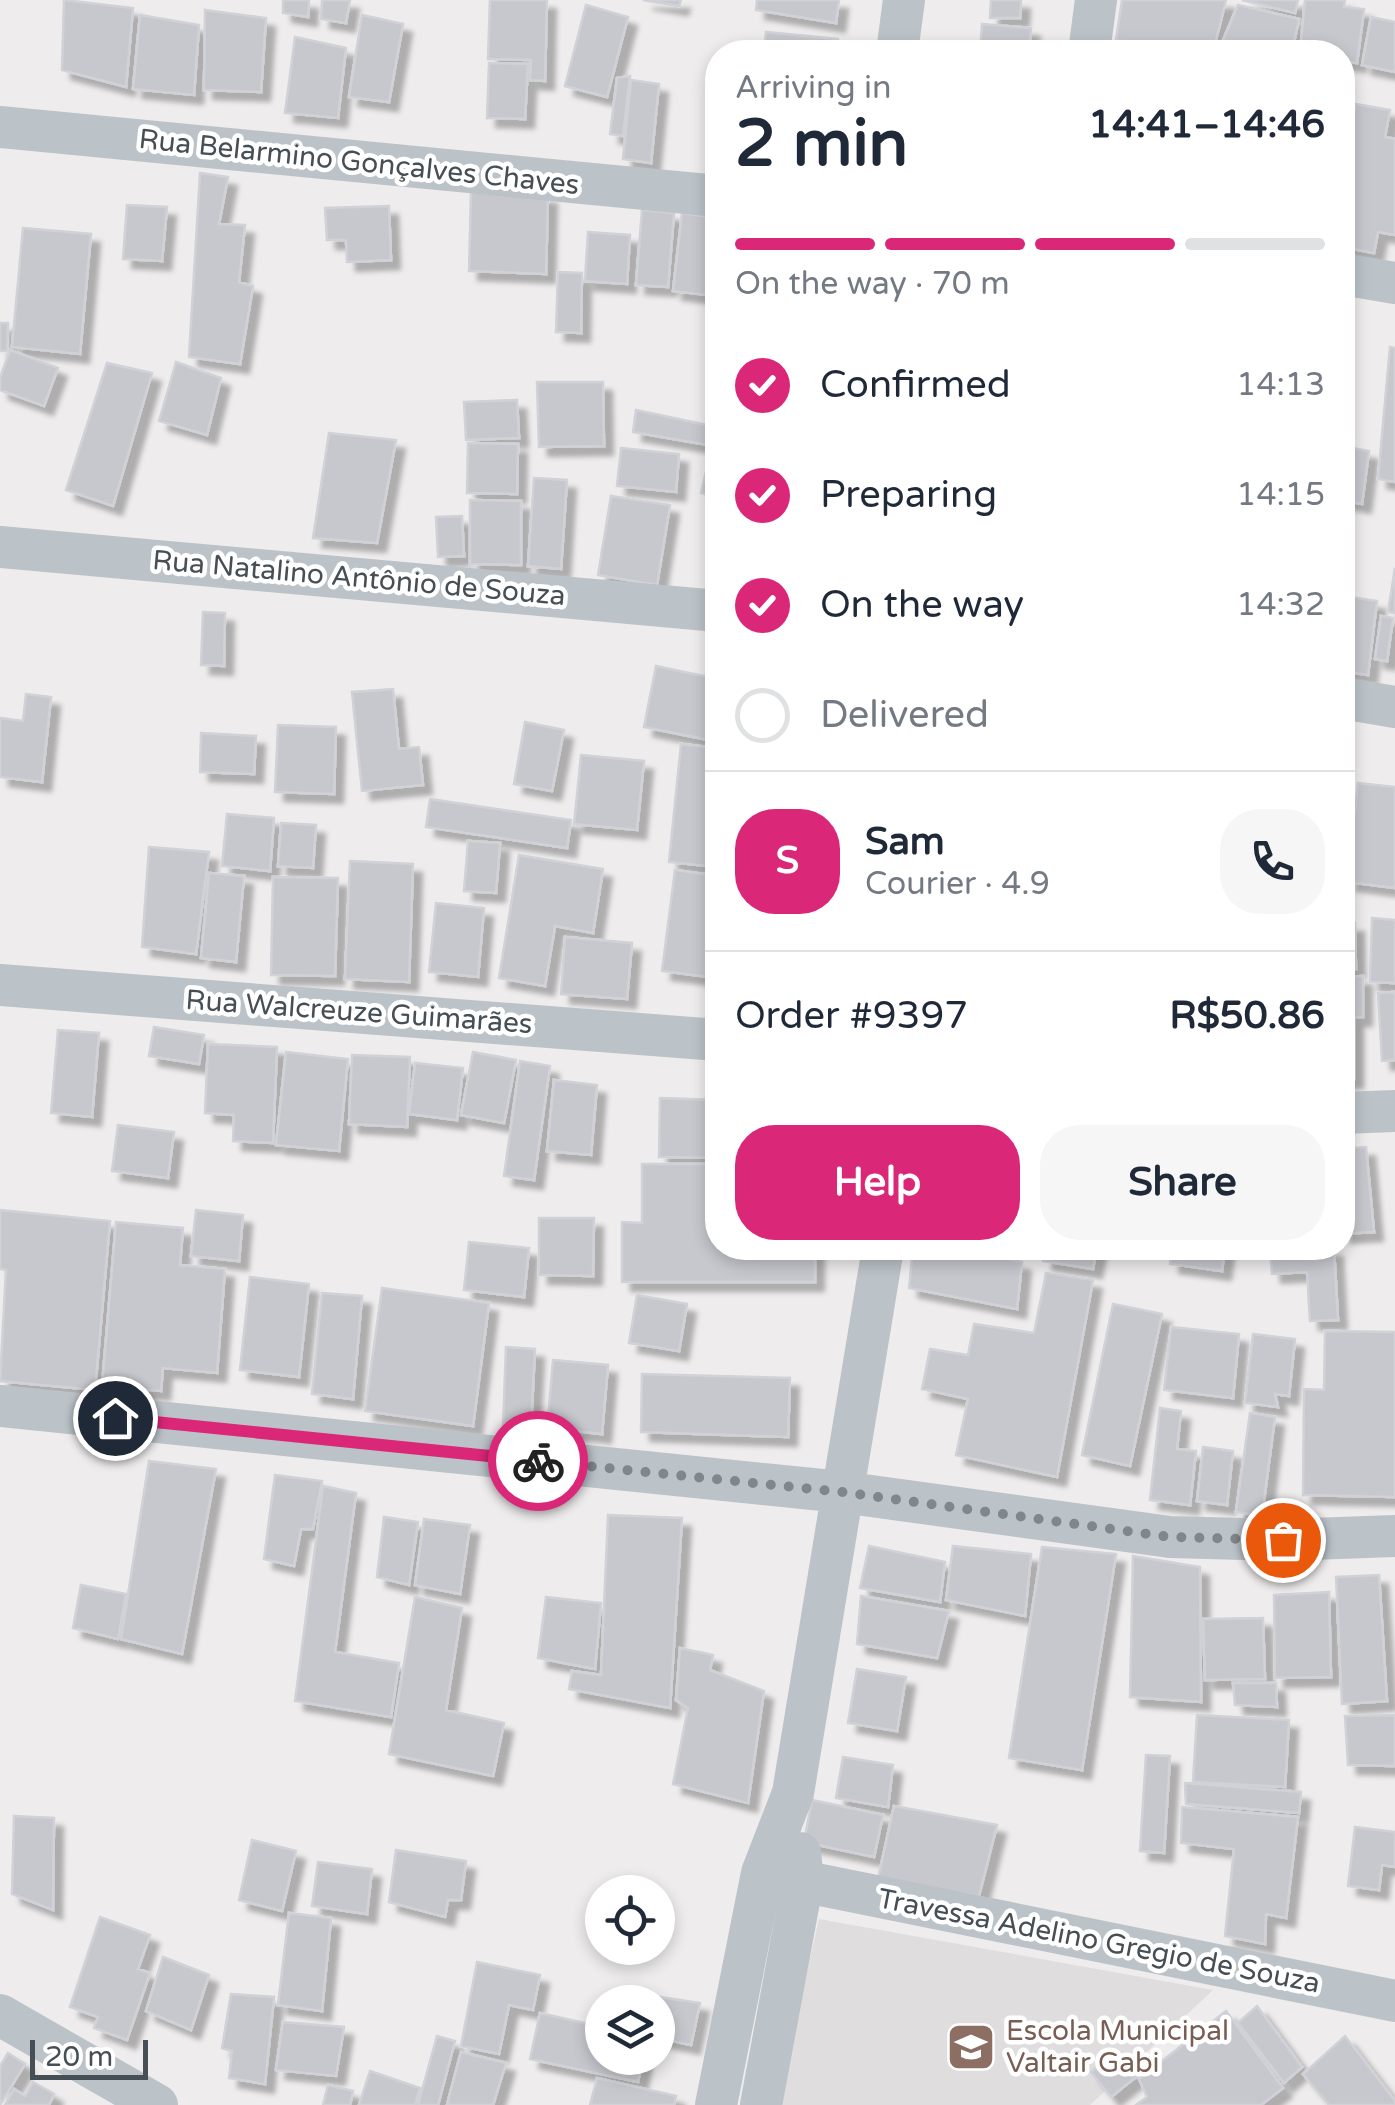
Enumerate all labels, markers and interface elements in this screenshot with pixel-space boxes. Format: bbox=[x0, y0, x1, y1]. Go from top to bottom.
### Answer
text: Arriving in bbox=[735, 69, 892, 107]
text: 14:41–14:46 bbox=[1088, 102, 1325, 148]
text: 2 min bbox=[735, 105, 908, 184]
street label: Rua Belarmino Gonçalves Chaves bbox=[137, 122, 581, 202]
text: On the way · 70 m bbox=[735, 265, 1010, 303]
icon: check bbox=[735, 358, 790, 413]
text: Confirmed bbox=[820, 362, 1011, 408]
text: 14:13 bbox=[1236, 366, 1325, 404]
icon: check bbox=[735, 468, 790, 523]
text: Preparing bbox=[820, 472, 997, 518]
text: 14:15 bbox=[1236, 476, 1325, 514]
street label: Rua Natalino Antônio de Souza bbox=[151, 543, 567, 613]
icon: check bbox=[735, 578, 790, 633]
text: On the way bbox=[820, 582, 1024, 628]
text: 14:32 bbox=[1236, 586, 1325, 624]
text: Delivered bbox=[820, 692, 989, 738]
button: phone bbox=[1220, 809, 1325, 914]
text: Sam bbox=[865, 819, 945, 865]
text: S bbox=[776, 838, 799, 884]
text: Courier · 4.9 bbox=[865, 865, 1050, 903]
street label: Rua Walcreuze Guimarães bbox=[184, 983, 534, 1041]
text: Order #9397 bbox=[735, 993, 968, 1039]
text: R$50.86 bbox=[1169, 993, 1325, 1039]
button: Help bbox=[735, 1125, 1020, 1240]
button: Share bbox=[1040, 1125, 1325, 1240]
pin bbox=[73, 1376, 158, 1461]
icon: home bbox=[88, 1391, 143, 1446]
courier bbox=[488, 1411, 588, 1511]
icon: bike bbox=[511, 1434, 566, 1489]
pin bbox=[1241, 1498, 1326, 1583]
icon: bag bbox=[1256, 1513, 1311, 1568]
map controls bbox=[585, 1875, 675, 2075]
button: locate bbox=[585, 1875, 675, 1965]
street label: Travessa Adelino Gregio de Souza bbox=[875, 1881, 1323, 2001]
button: layers bbox=[585, 1985, 675, 2075]
place label: Escola Municipal Valtair Gabi bbox=[1006, 2014, 1229, 2080]
school or university icon: Escola Municipal Valtair Gabi bbox=[945, 2021, 997, 2073]
scale bar bbox=[30, 2035, 148, 2080]
text: 20 m bbox=[45, 2040, 113, 2074]

